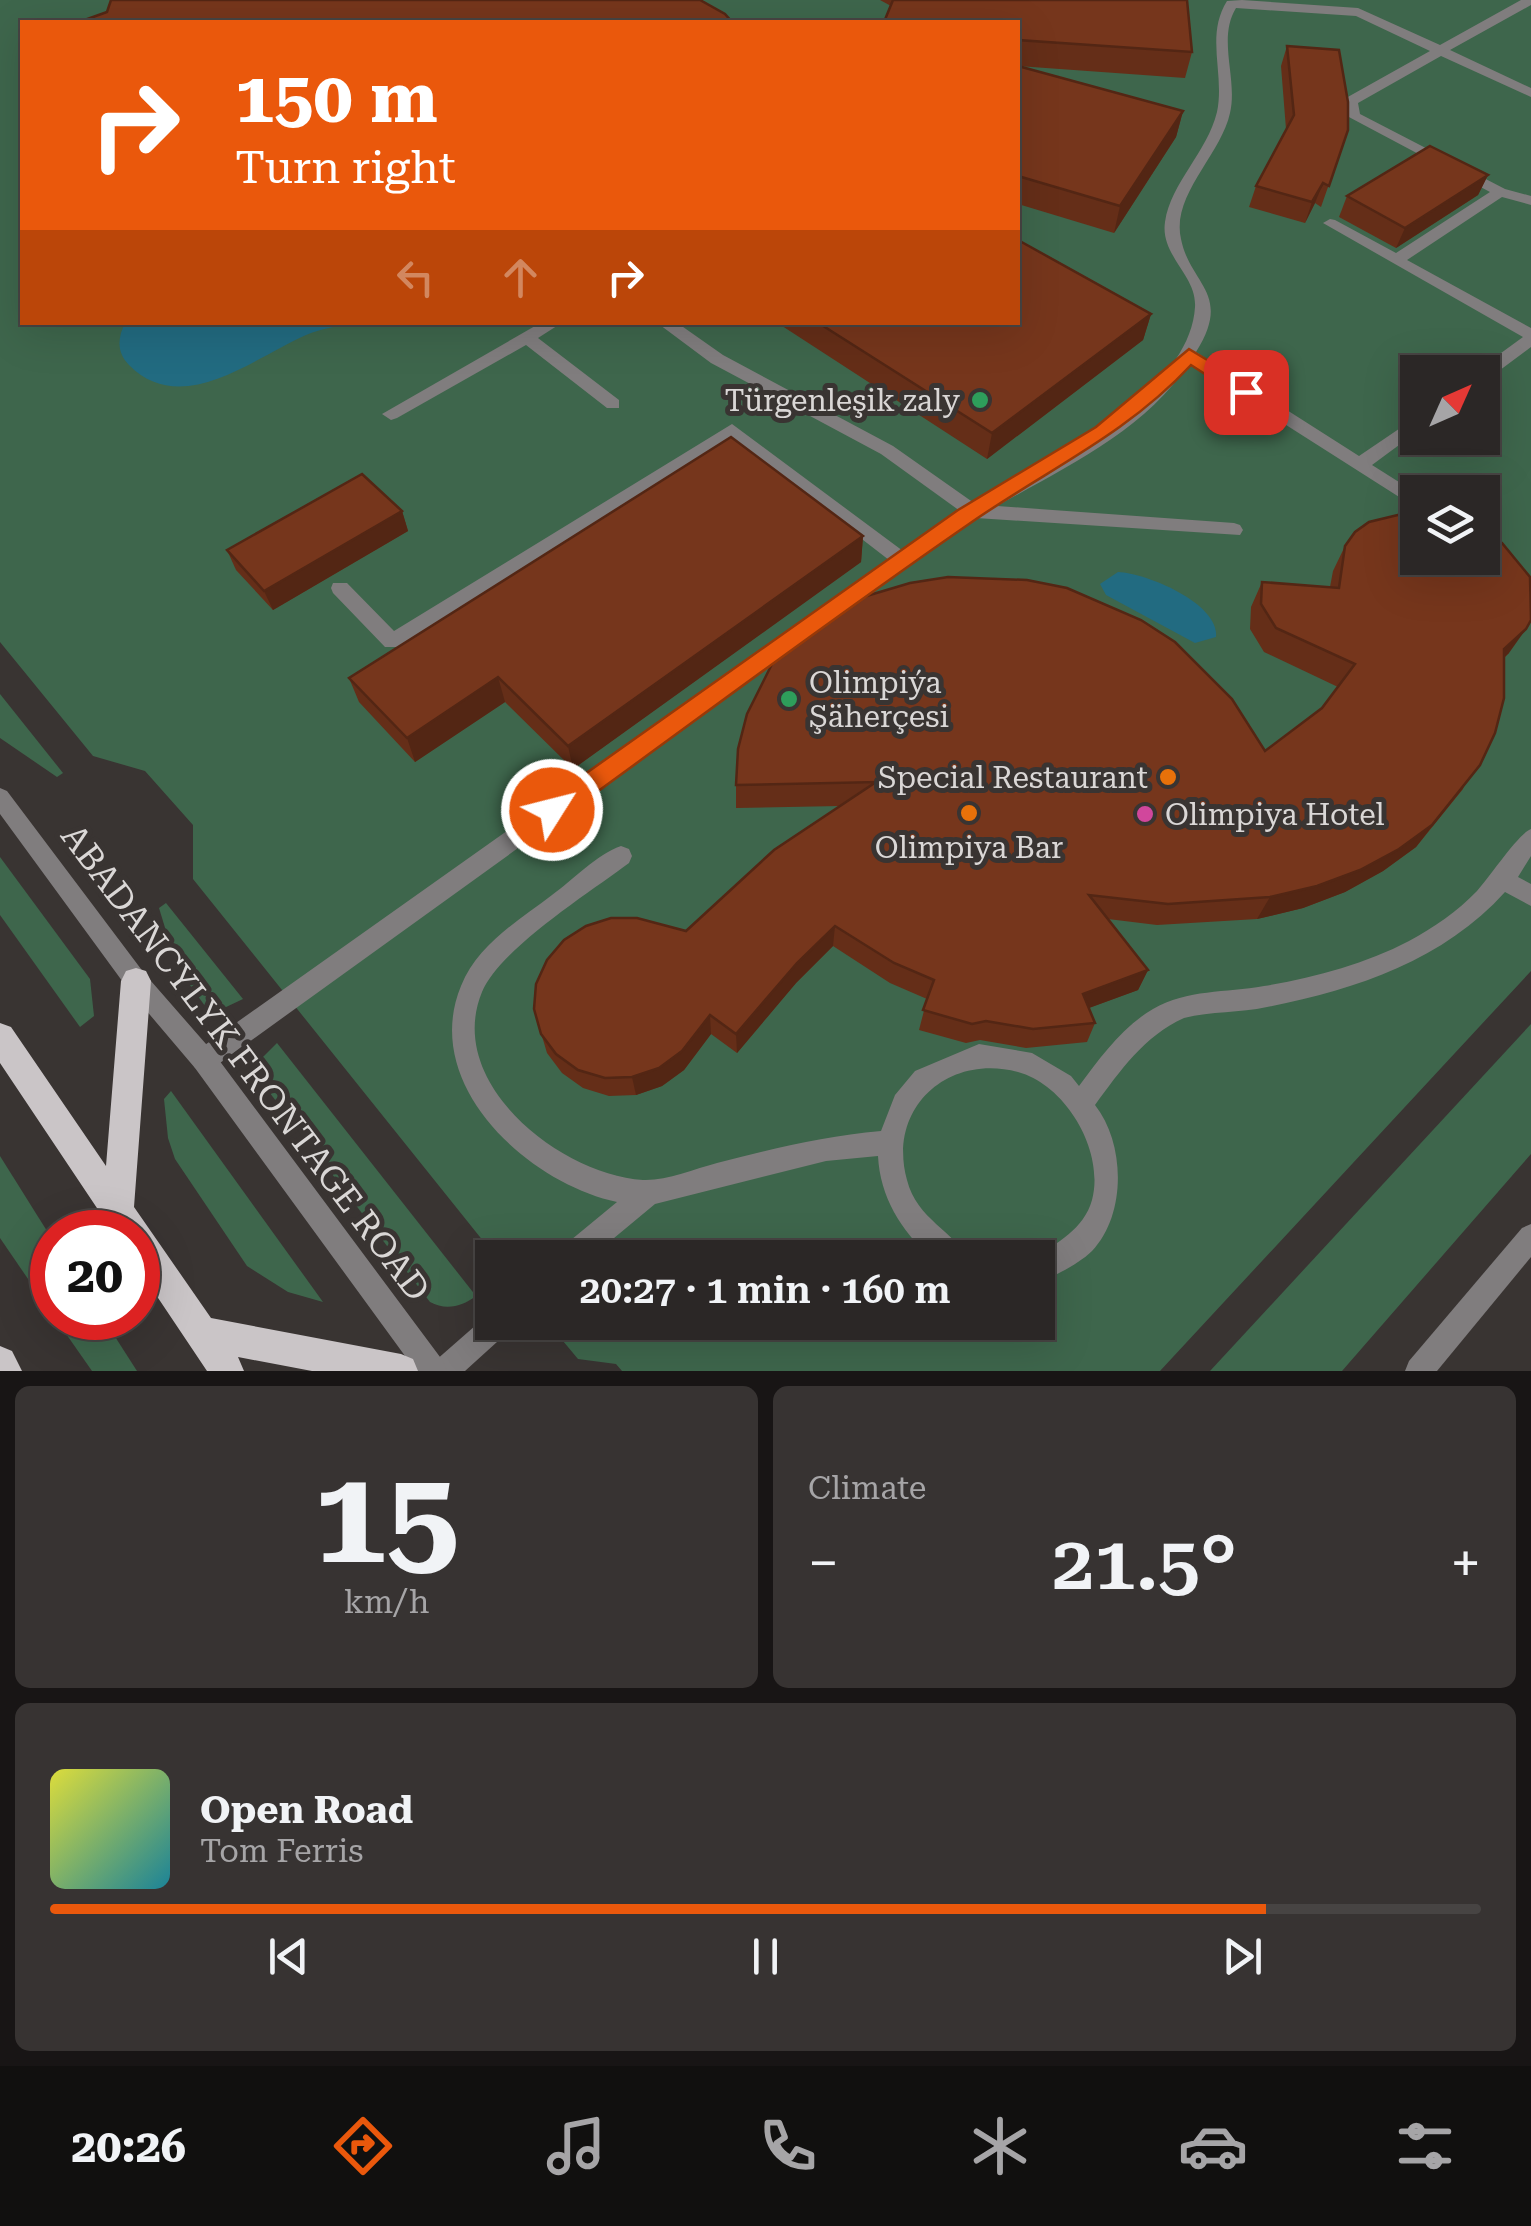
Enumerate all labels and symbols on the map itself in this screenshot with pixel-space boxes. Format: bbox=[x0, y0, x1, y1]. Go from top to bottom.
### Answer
pin bbox=[1204, 350, 1289, 435]
north arrow bbox=[1400, 355, 1500, 455]
place label: Türgenleşik zaly bbox=[724, 383, 960, 418]
marker: Türgenleşik zaly bbox=[969, 389, 991, 411]
place label: Olimpiýa Şäherçesi bbox=[809, 665, 949, 734]
marker: Olimpiýa Şäherçesi bbox=[778, 688, 800, 710]
position arrow bbox=[500, 758, 604, 862]
place label: Special Restaurant bbox=[878, 760, 1148, 795]
marker: Special Restaurant bbox=[1157, 766, 1179, 788]
place label: Olimpiya Hotel bbox=[1165, 797, 1385, 832]
marker: Olimpiya Bar bbox=[958, 802, 980, 824]
marker: Olimpiya Hotel bbox=[1134, 803, 1156, 825]
street label: ABADANCYLYK FRONTAGE ROAD bbox=[52, 817, 438, 1309]
place label: Olimpiya Bar bbox=[875, 830, 1063, 865]
speed limit sign: 20 bbox=[30, 1210, 160, 1340]

